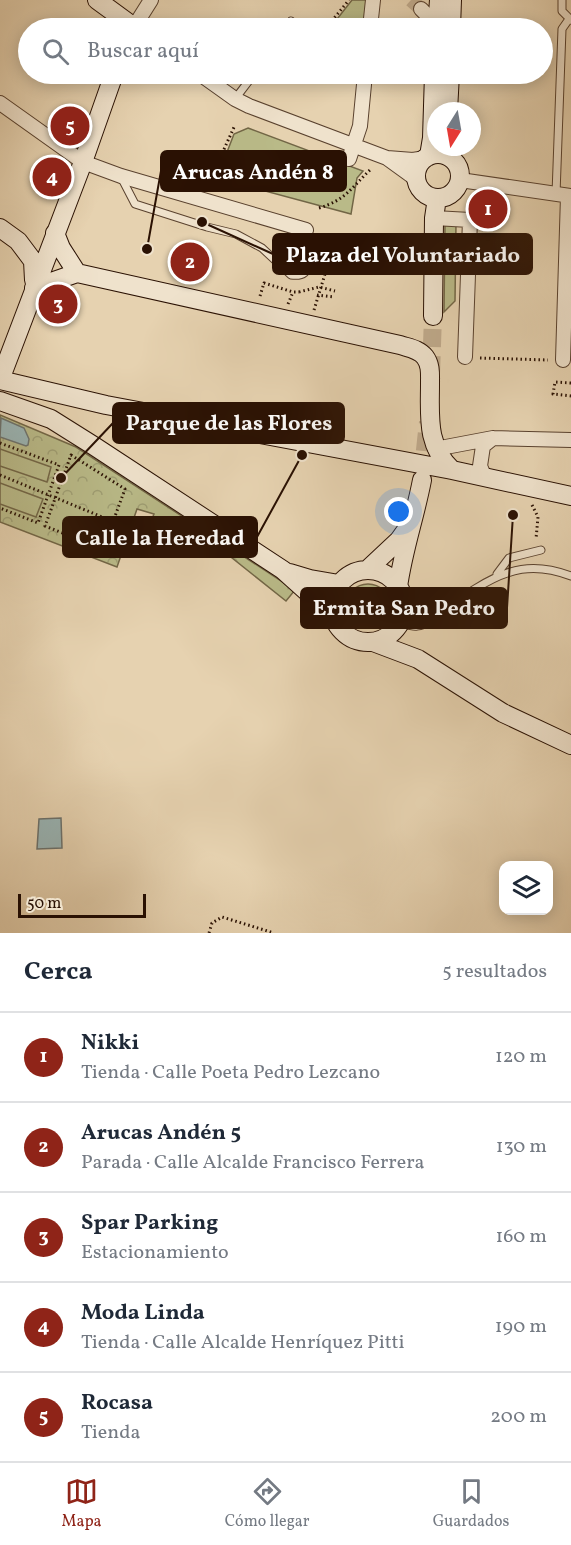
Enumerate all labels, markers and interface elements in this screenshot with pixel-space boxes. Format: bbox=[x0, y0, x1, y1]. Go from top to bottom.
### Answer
search box bbox=[18, 18, 553, 84]
icon: search bbox=[39, 35, 72, 68]
text: Buscar aquí bbox=[87, 36, 199, 67]
north arrow bbox=[427, 102, 481, 156]
pin: 5 bbox=[50, 104, 90, 148]
callout: Arucas Andén 8 bbox=[161, 151, 346, 191]
pin: 4 bbox=[32, 154, 72, 200]
text: Arucas Andén 8 bbox=[172, 158, 334, 189]
pin: 1 bbox=[468, 186, 508, 232]
callout: Plaza del Voluntariado bbox=[273, 234, 532, 274]
pin: 2 bbox=[170, 240, 210, 284]
text: Plaza del Voluntariado bbox=[286, 241, 520, 272]
pin: 3 bbox=[38, 282, 78, 326]
callout: Parque de las Flores bbox=[113, 403, 344, 443]
text: Parque de las Flores bbox=[126, 409, 332, 440]
your location bbox=[384, 497, 413, 526]
callout: Calle la Heredad bbox=[63, 517, 257, 557]
text: Calle la Heredad bbox=[75, 524, 245, 555]
callout: Ermita San Pedro bbox=[301, 588, 507, 628]
text: Ermita San Pedro bbox=[313, 594, 495, 625]
map controls bbox=[499, 861, 553, 915]
button: layers bbox=[499, 861, 553, 915]
scale bar bbox=[18, 891, 146, 918]
text: 50 m bbox=[27, 893, 61, 915]
text: Cerca bbox=[24, 954, 93, 990]
text: 5 resultados bbox=[442, 958, 547, 986]
text: Nikki bbox=[81, 1028, 139, 1059]
text: 1 bbox=[39, 1043, 48, 1071]
text: 120 m bbox=[495, 1043, 547, 1071]
text: Tienda · Calle Poeta Pedro Lezcano bbox=[81, 1059, 380, 1087]
text: Arucas Andén 5 bbox=[81, 1118, 241, 1149]
text: 2 bbox=[38, 1133, 49, 1161]
text: 130 m bbox=[496, 1133, 547, 1161]
text: Parada · Calle Alcalde Francisco Ferrera bbox=[81, 1149, 425, 1177]
text: Spar Parking bbox=[81, 1208, 218, 1239]
text: 3 bbox=[38, 1223, 49, 1251]
text: 160 m bbox=[495, 1223, 547, 1251]
text: Estacionamiento bbox=[81, 1239, 229, 1267]
text: Moda Linda bbox=[81, 1298, 205, 1329]
text: 4 bbox=[37, 1313, 50, 1341]
text: 190 m bbox=[495, 1313, 547, 1341]
text: Tienda · Calle Alcalde Henríquez Pitti bbox=[81, 1329, 405, 1357]
text: Rocasa bbox=[81, 1388, 153, 1419]
text: 5 bbox=[39, 1403, 48, 1431]
text: 200 m bbox=[490, 1403, 547, 1431]
text: Tienda bbox=[81, 1419, 140, 1447]
tab: Mapa bbox=[62, 1475, 102, 1533]
tab: Cómo llegar bbox=[225, 1475, 310, 1533]
tab: Guardados bbox=[433, 1475, 509, 1533]

